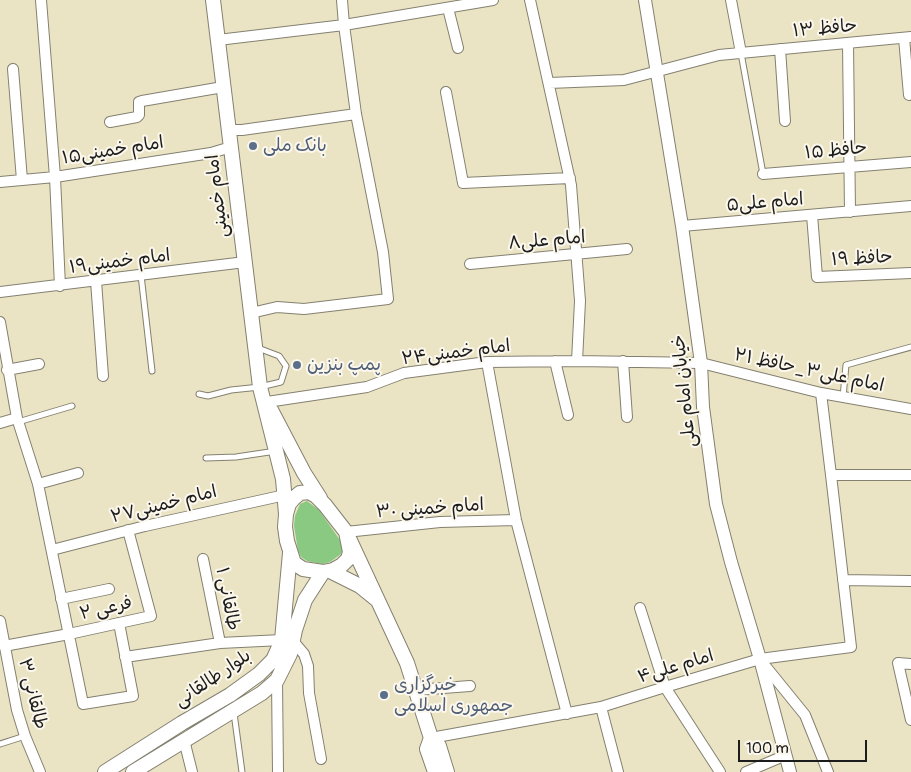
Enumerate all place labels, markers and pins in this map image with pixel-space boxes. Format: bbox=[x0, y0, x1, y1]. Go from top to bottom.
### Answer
place label: بانک ملی bbox=[263, 135, 327, 157]
marker: بانک ملی bbox=[247, 140, 259, 152]
place label: پمپ بنزین bbox=[307, 354, 381, 376]
marker: پمپ بنزین bbox=[291, 359, 303, 371]
place label: خبرگزاری جمهوری اسلامی bbox=[394, 674, 513, 716]
marker: خبرگزاری جمهوری اسلامی bbox=[378, 689, 390, 701]

